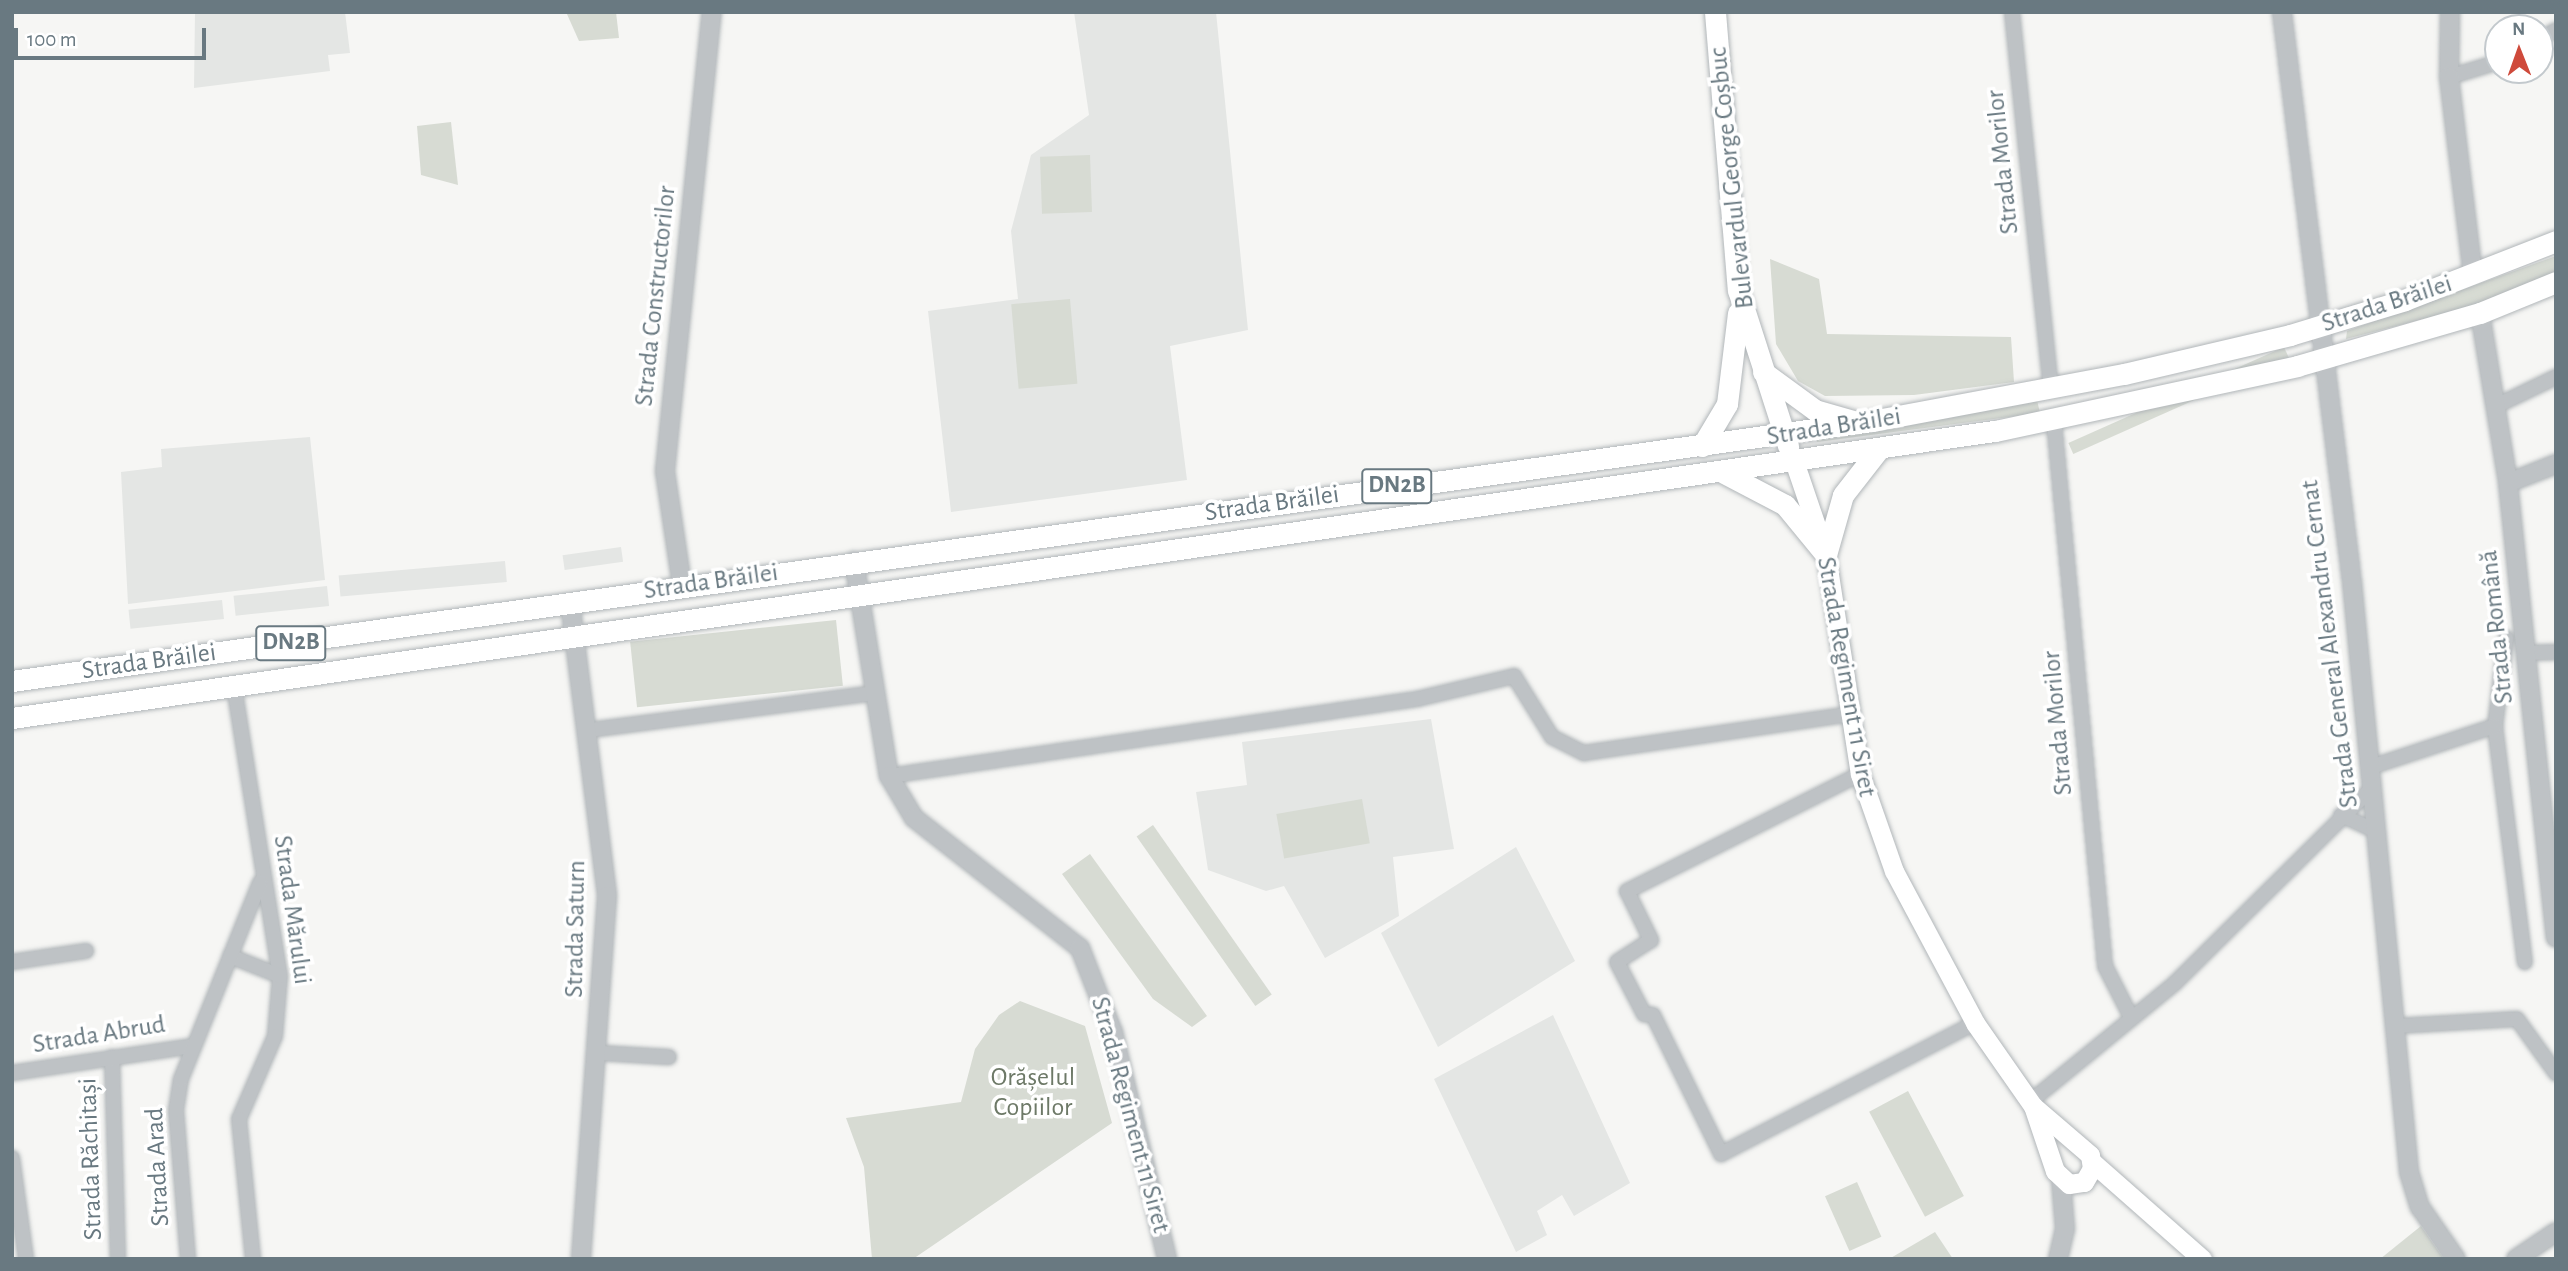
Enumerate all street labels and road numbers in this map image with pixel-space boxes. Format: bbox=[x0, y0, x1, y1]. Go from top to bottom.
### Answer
street label: Bulevardul George Coșbuc bbox=[1703, 46, 1761, 310]
street label: Strada Morilor bbox=[1980, 88, 2026, 236]
street label: Strada Constructorilor bbox=[629, 184, 683, 408]
street label: Strada Brăilei bbox=[2318, 268, 2456, 340]
street label: Strada Brăilei bbox=[1765, 401, 1903, 453]
road number: DN2B bbox=[1360, 466, 1434, 506]
street label: Strada General Alexandru Cernat bbox=[2294, 478, 2366, 810]
street label: Strada Brăilei bbox=[1203, 479, 1341, 529]
street label: Strada Română bbox=[2473, 549, 2521, 705]
street label: Strada Regiment 11 Siret bbox=[1810, 555, 1882, 799]
street label: Strada Brăilei bbox=[642, 557, 780, 607]
road number: DN2B bbox=[254, 622, 328, 664]
street label: Strada Brăilei bbox=[80, 637, 218, 687]
street label: Strada Morilor bbox=[2036, 649, 2080, 797]
street label: Strada Mărului bbox=[266, 834, 318, 986]
street label: Strada Saturn bbox=[559, 860, 593, 998]
street label: Strada Regiment 11 Siret bbox=[1084, 994, 1176, 1236]
street label: Strada Abrud bbox=[31, 1009, 167, 1061]
street label: Strada Răchitași bbox=[73, 1077, 109, 1241]
street label: Strada Arad bbox=[139, 1107, 177, 1227]

